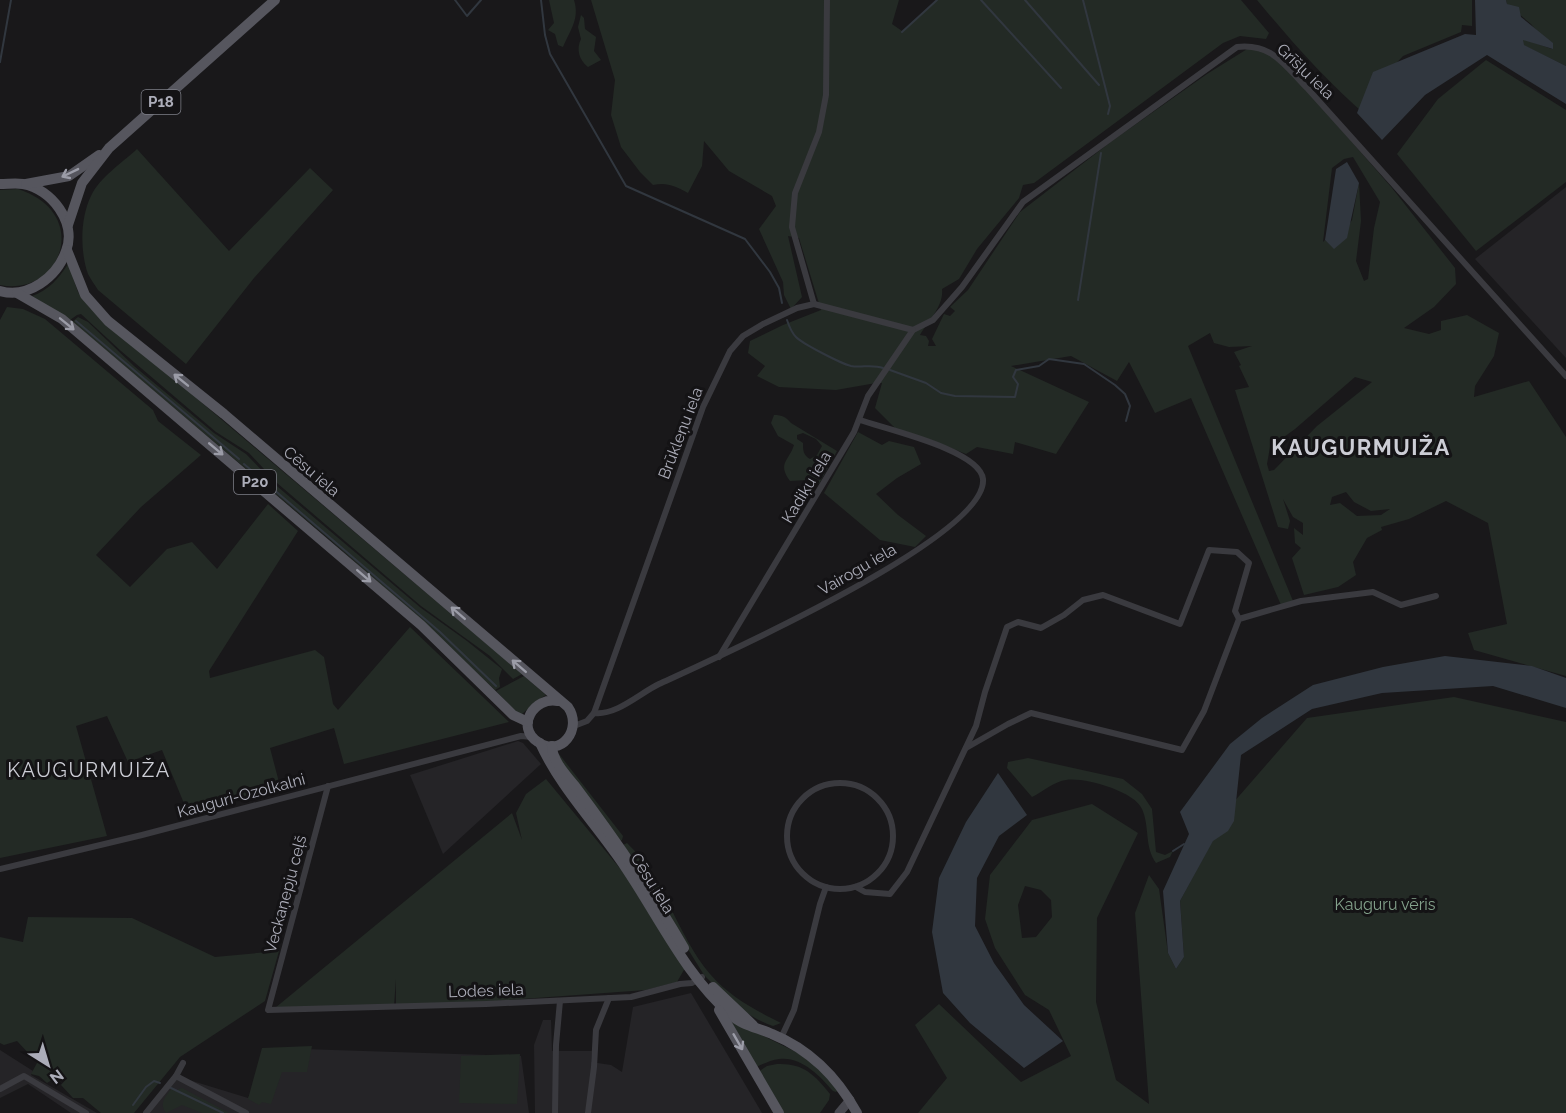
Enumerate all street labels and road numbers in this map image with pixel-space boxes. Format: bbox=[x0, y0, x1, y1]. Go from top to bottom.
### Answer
street label: Grīšļu iela bbox=[1273, 39, 1338, 103]
road number: P18 bbox=[142, 90, 180, 114]
street label: Brūkleņu iela bbox=[654, 385, 707, 482]
street label: Cēsu iela bbox=[280, 442, 344, 500]
street label: Kadiķu iela bbox=[778, 448, 835, 527]
road number: P20 bbox=[234, 470, 276, 494]
street label: Vairogu iela bbox=[815, 540, 899, 599]
street label: Kauguri-Ozolkalni bbox=[175, 769, 307, 822]
street label: Veckaņepju ceļš bbox=[261, 833, 310, 955]
street label: Cēsu iela bbox=[627, 850, 679, 917]
street label: Lodes iela bbox=[448, 980, 524, 1001]

